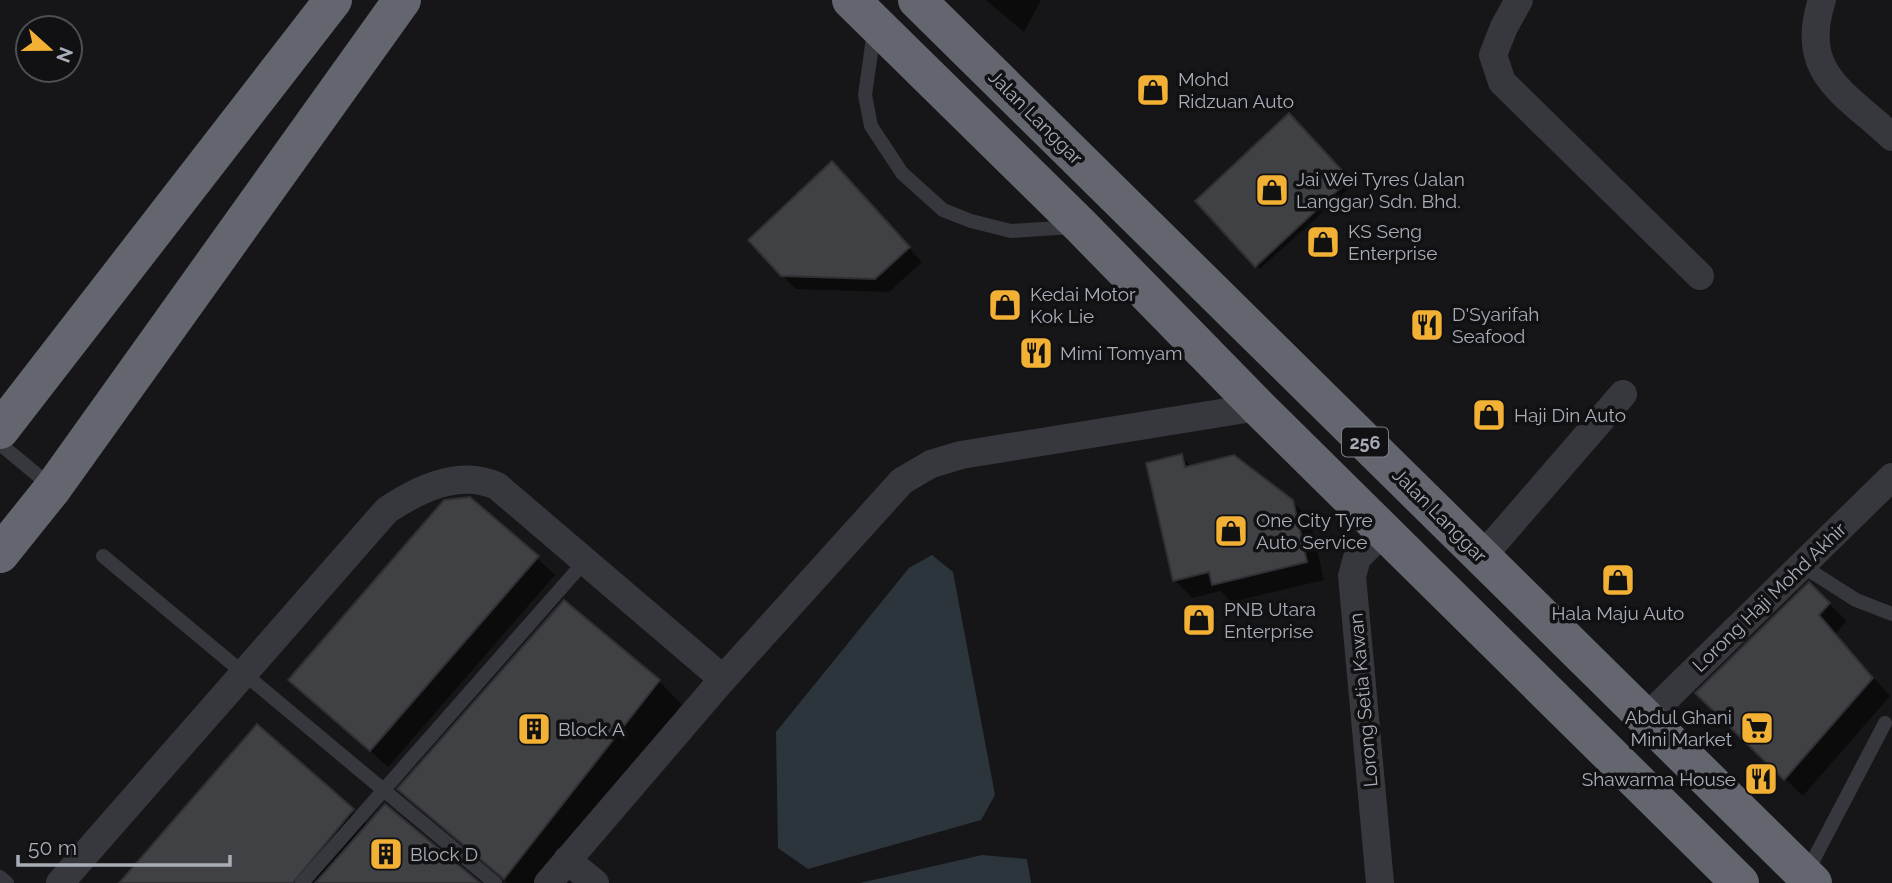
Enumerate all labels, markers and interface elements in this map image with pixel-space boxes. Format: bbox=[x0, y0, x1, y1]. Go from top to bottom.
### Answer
north arrow bbox=[14, 14, 84, 84]
text: N bbox=[52, 44, 78, 66]
street label: Jalan Langgar bbox=[984, 65, 1088, 169]
place label: Mohd Ridzuan Auto bbox=[1178, 68, 1294, 112]
shop icon: Mohd Ridzuan Auto bbox=[1134, 71, 1172, 109]
place label: Jai Wei Tyres (Jalan Langgar) Sdn. Bhd. bbox=[1296, 168, 1465, 212]
shop icon: Jai Wei Tyres (Jalan Langgar) Sdn. Bhd. bbox=[1253, 171, 1291, 209]
place label: KS Seng Enterprise bbox=[1348, 220, 1437, 264]
shop icon: KS Seng Enterprise bbox=[1304, 223, 1342, 261]
place label: Kedai Motor Kok Lie bbox=[1030, 283, 1136, 327]
shop icon: Kedai Motor Kok Lie bbox=[986, 286, 1024, 324]
place label: D'Syarifah Seafood bbox=[1452, 303, 1539, 347]
restaurant icon: D'Syarifah Seafood bbox=[1408, 306, 1446, 344]
restaurant icon: Mimi Tomyam bbox=[1017, 334, 1055, 372]
place label: Mimi Tomyam bbox=[1060, 342, 1183, 364]
shop icon: Haji Din Auto bbox=[1470, 396, 1508, 434]
place label: Haji Din Auto bbox=[1514, 404, 1626, 426]
road number: 256 bbox=[1342, 428, 1388, 457]
street label: Jalan Langgar bbox=[1388, 463, 1492, 567]
place label: One City Tyre Auto Service bbox=[1256, 509, 1373, 553]
shop icon: One City Tyre Auto Service bbox=[1212, 512, 1250, 550]
street label: Lorong Haji Mohd Akhir bbox=[1688, 518, 1851, 676]
shop icon: Hala Maju Auto bbox=[1599, 561, 1637, 599]
place label: PNB Utara Enterprise bbox=[1224, 598, 1316, 642]
shop icon: PNB Utara Enterprise bbox=[1180, 601, 1218, 639]
place label: Hala Maju Auto bbox=[1552, 602, 1684, 624]
street label: Lorong Setia Kawan bbox=[1344, 612, 1382, 788]
place label: Abdul Ghani Mini Market bbox=[1625, 706, 1733, 750]
supermarket icon: Abdul Ghani Mini Market bbox=[1738, 709, 1776, 747]
building icon: Block A bbox=[515, 710, 553, 748]
place label: Block A bbox=[558, 718, 625, 740]
restaurant icon: Shawarma House bbox=[1742, 760, 1780, 798]
place label: Shawarma House bbox=[1582, 768, 1736, 790]
scale bar bbox=[18, 824, 229, 868]
text: 50 m bbox=[28, 835, 77, 860]
building icon: Block D bbox=[367, 835, 405, 873]
place label: Block D bbox=[410, 843, 478, 865]

